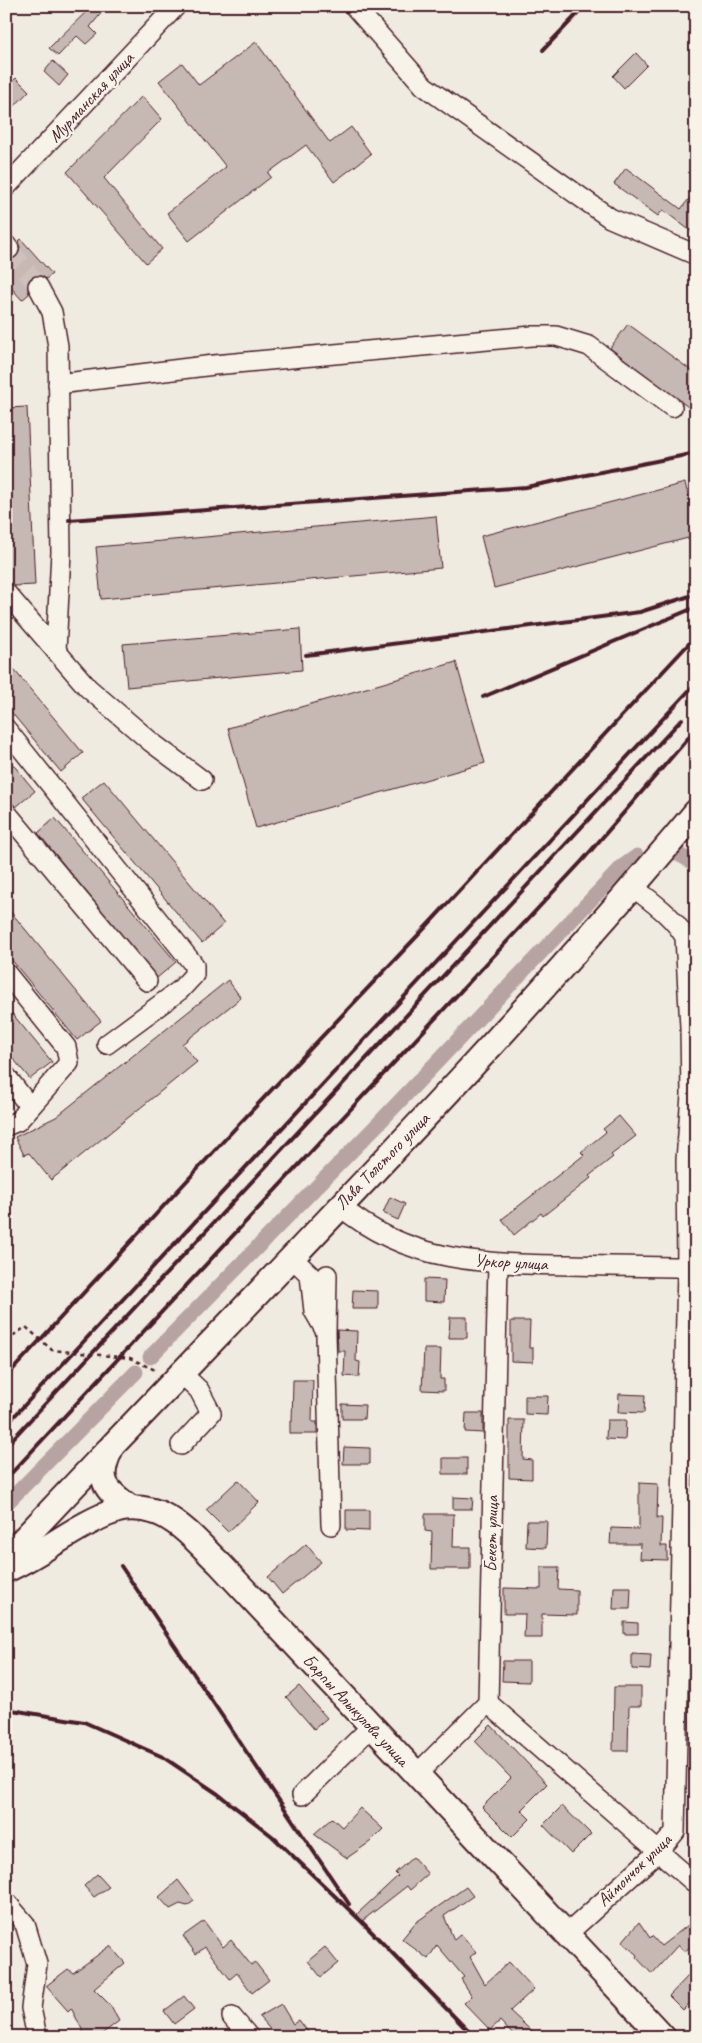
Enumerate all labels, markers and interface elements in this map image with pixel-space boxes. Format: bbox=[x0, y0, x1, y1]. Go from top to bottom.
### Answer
street label: Мурманская улица bbox=[44, 47, 139, 147]
street label: Льва Толстого улица bbox=[330, 1107, 435, 1214]
street label: Уркор улица bbox=[474, 1249, 549, 1275]
street label: Бекет улица bbox=[479, 1494, 503, 1572]
street label: Барпы Алыкулова улица bbox=[298, 1649, 415, 1772]
street label: Аймончок улица bbox=[592, 1828, 677, 1911]

